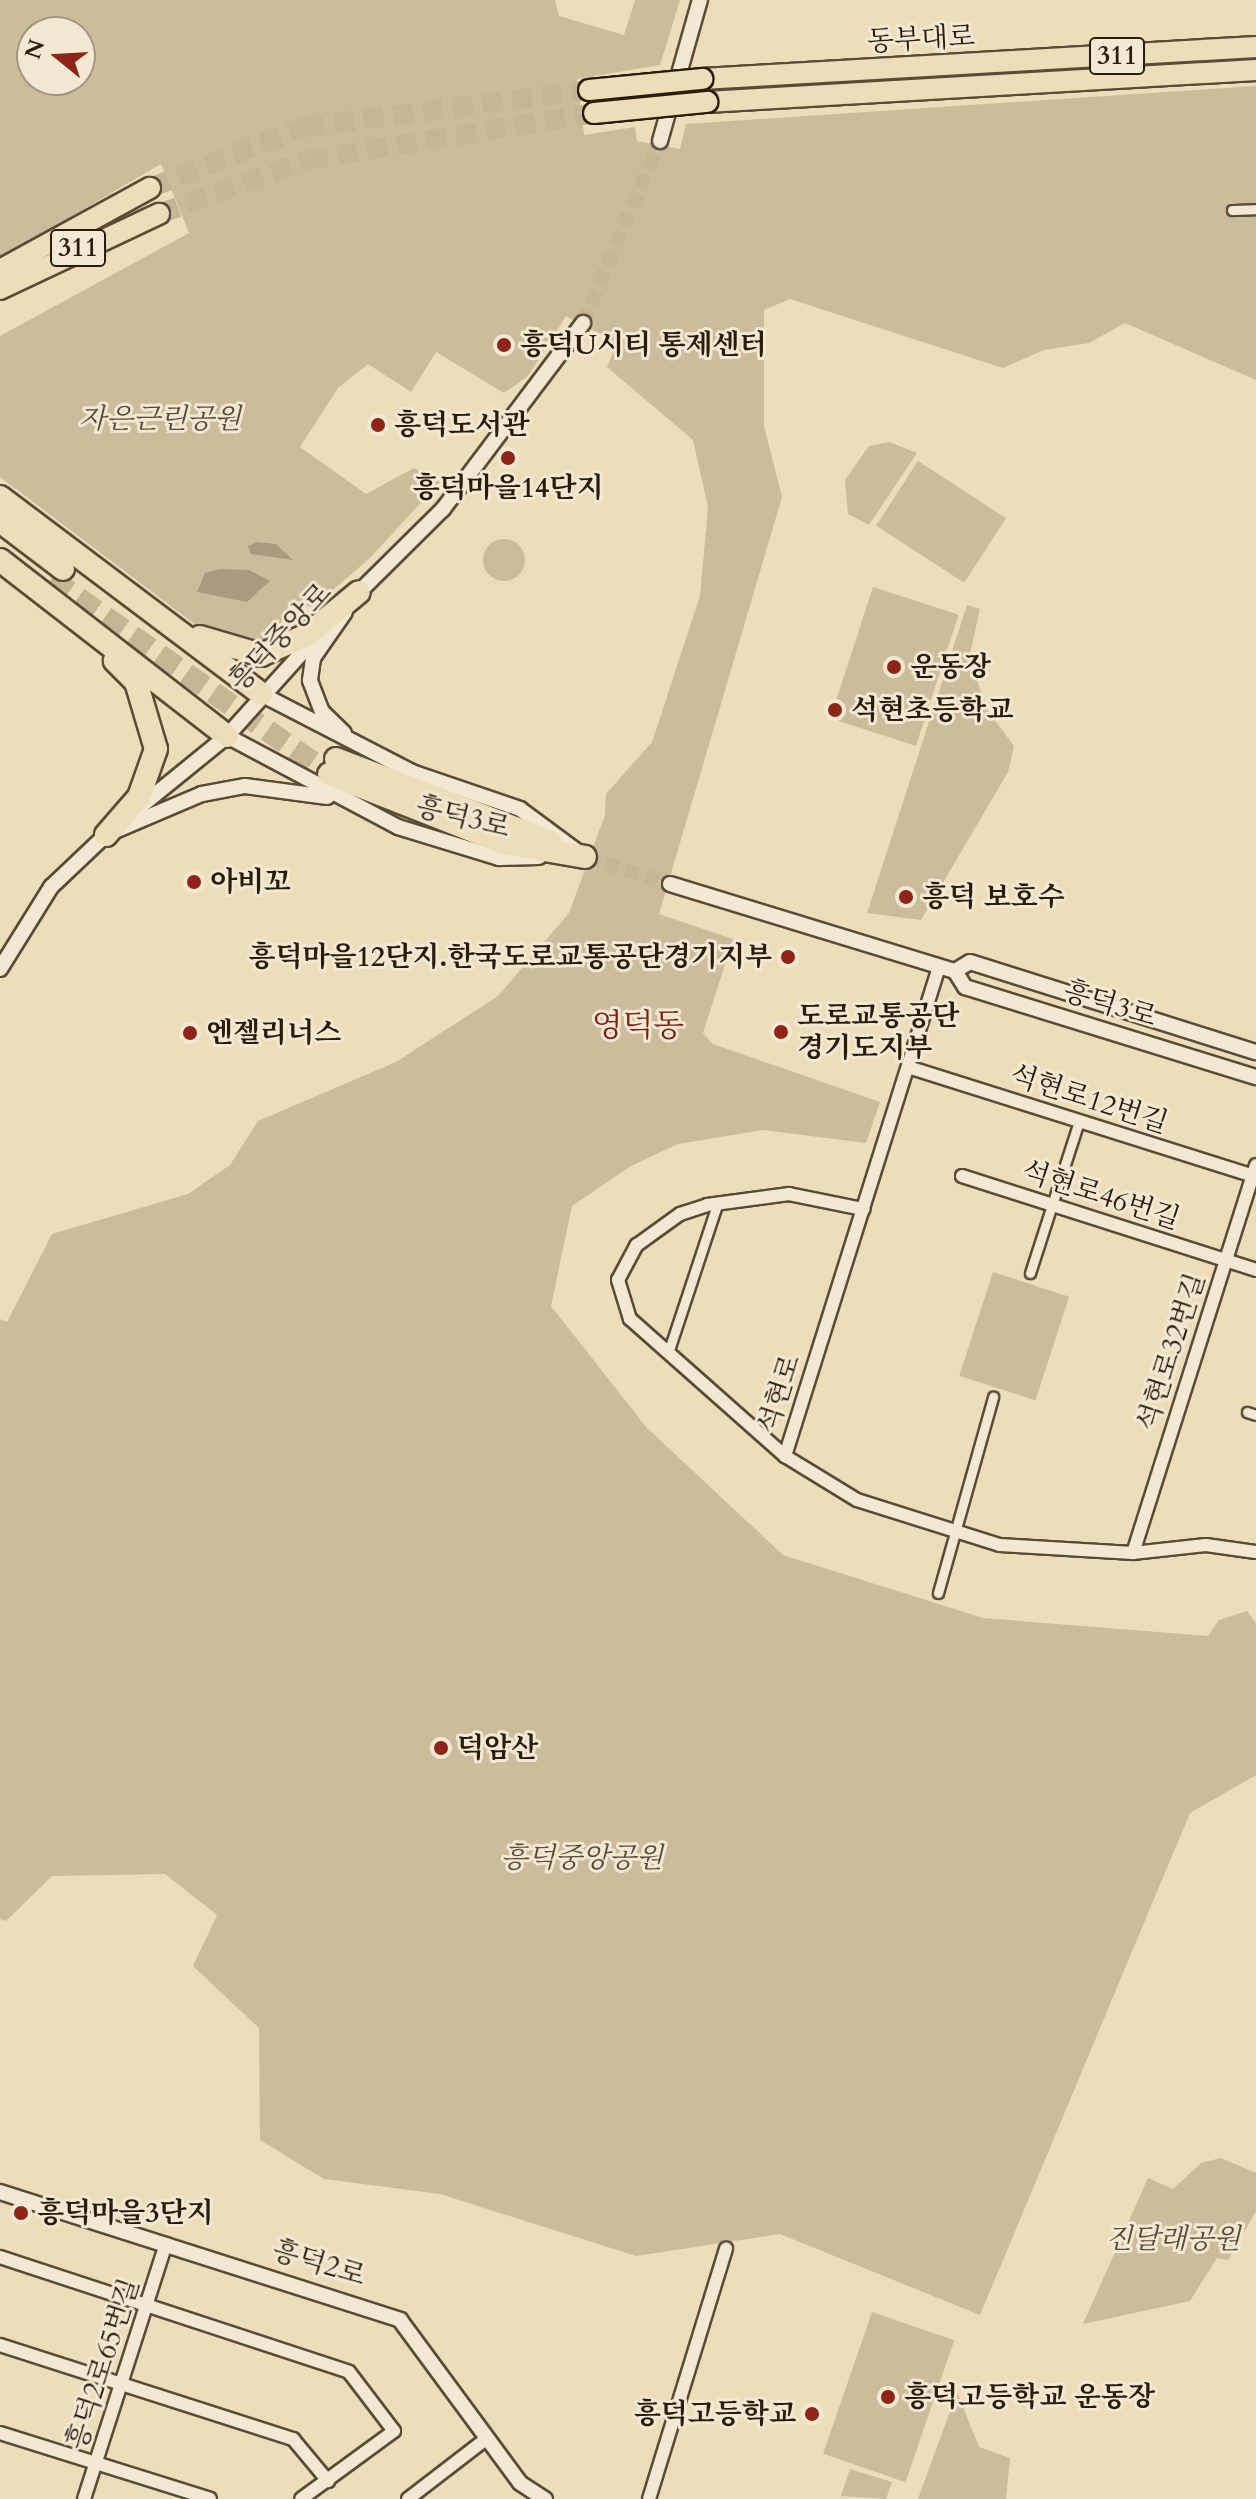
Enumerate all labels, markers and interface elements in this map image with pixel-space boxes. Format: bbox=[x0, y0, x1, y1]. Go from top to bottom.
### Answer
north arrow bbox=[16, 16, 96, 96]
street label: 동부대로 bbox=[866, 19, 976, 59]
road number: 311 bbox=[1089, 34, 1145, 78]
text: N bbox=[18, 35, 52, 63]
road number: 311 bbox=[50, 226, 106, 270]
place label: 흥덕U시티 통제센터 bbox=[520, 328, 767, 362]
marker: 흥덕U시티 통제센터 bbox=[495, 336, 513, 354]
park label: 자은근린공원 bbox=[79, 402, 241, 436]
place label: 흥덕도서관 bbox=[394, 408, 529, 442]
marker: 흥덕도서관 bbox=[369, 416, 387, 434]
marker: 흥덕마을14단지 bbox=[499, 449, 517, 467]
place label: 흥덕마을14단지 bbox=[413, 471, 603, 505]
street label: 흥덕중앙로 bbox=[222, 576, 338, 698]
place label: 운동장 bbox=[910, 650, 991, 684]
marker: 운동장 bbox=[885, 658, 903, 676]
place label: 석현초등학교 bbox=[851, 693, 1013, 727]
marker: 석현초등학교 bbox=[826, 701, 844, 719]
street label: 흥덕3로 bbox=[413, 789, 513, 845]
place label: 아비꼬 bbox=[210, 865, 291, 899]
marker: 아비꼬 bbox=[185, 873, 203, 891]
place label: 흥덕 보호수 bbox=[922, 880, 1065, 914]
marker: 흥덕 보호수 bbox=[897, 888, 915, 906]
place label: 흥덕마을12단지.한국도로교통공단경기지부 bbox=[248, 940, 772, 974]
marker: 흥덕마을12단지.한국도로교통공단경기지부 bbox=[779, 948, 797, 966]
street label: 흥덕3로 bbox=[1059, 974, 1161, 1034]
place label: 도로교통공단 경기도지부 bbox=[797, 999, 959, 1065]
district label: 영덕동 bbox=[592, 1007, 684, 1045]
place label: 엔젤리너스 bbox=[206, 1016, 341, 1050]
marker: 도로교통공단 경기도지부 bbox=[772, 1023, 790, 1041]
marker: 엔젤리너스 bbox=[181, 1024, 199, 1042]
street label: 석현로12번길 bbox=[1006, 1058, 1172, 1140]
street label: 석현로46번길 bbox=[1018, 1154, 1184, 1236]
street label: 석현로32번길 bbox=[1130, 1269, 1212, 1435]
street label: 석현로 bbox=[750, 1350, 808, 1438]
place label: 덕암산 bbox=[457, 1731, 538, 1765]
marker: 덕암산 bbox=[432, 1739, 450, 1757]
park label: 흥덕중앙공원 bbox=[501, 1841, 663, 1875]
place label: 흥덕마을3단지 bbox=[37, 2196, 214, 2230]
marker: 흥덕마을3단지 bbox=[12, 2204, 30, 2222]
park label: 진달래공원 bbox=[1105, 2222, 1241, 2256]
street label: 흥덕2로 bbox=[268, 2233, 370, 2293]
street label: 흥덕2로65번길 bbox=[59, 2274, 147, 2454]
place label: 흥덕고등학교 운동장 bbox=[904, 2380, 1155, 2414]
marker: 흥덕고등학교 운동장 bbox=[879, 2388, 897, 2406]
place label: 흥덕고등학교 bbox=[634, 2397, 796, 2431]
marker: 흥덕고등학교 bbox=[803, 2405, 821, 2423]

